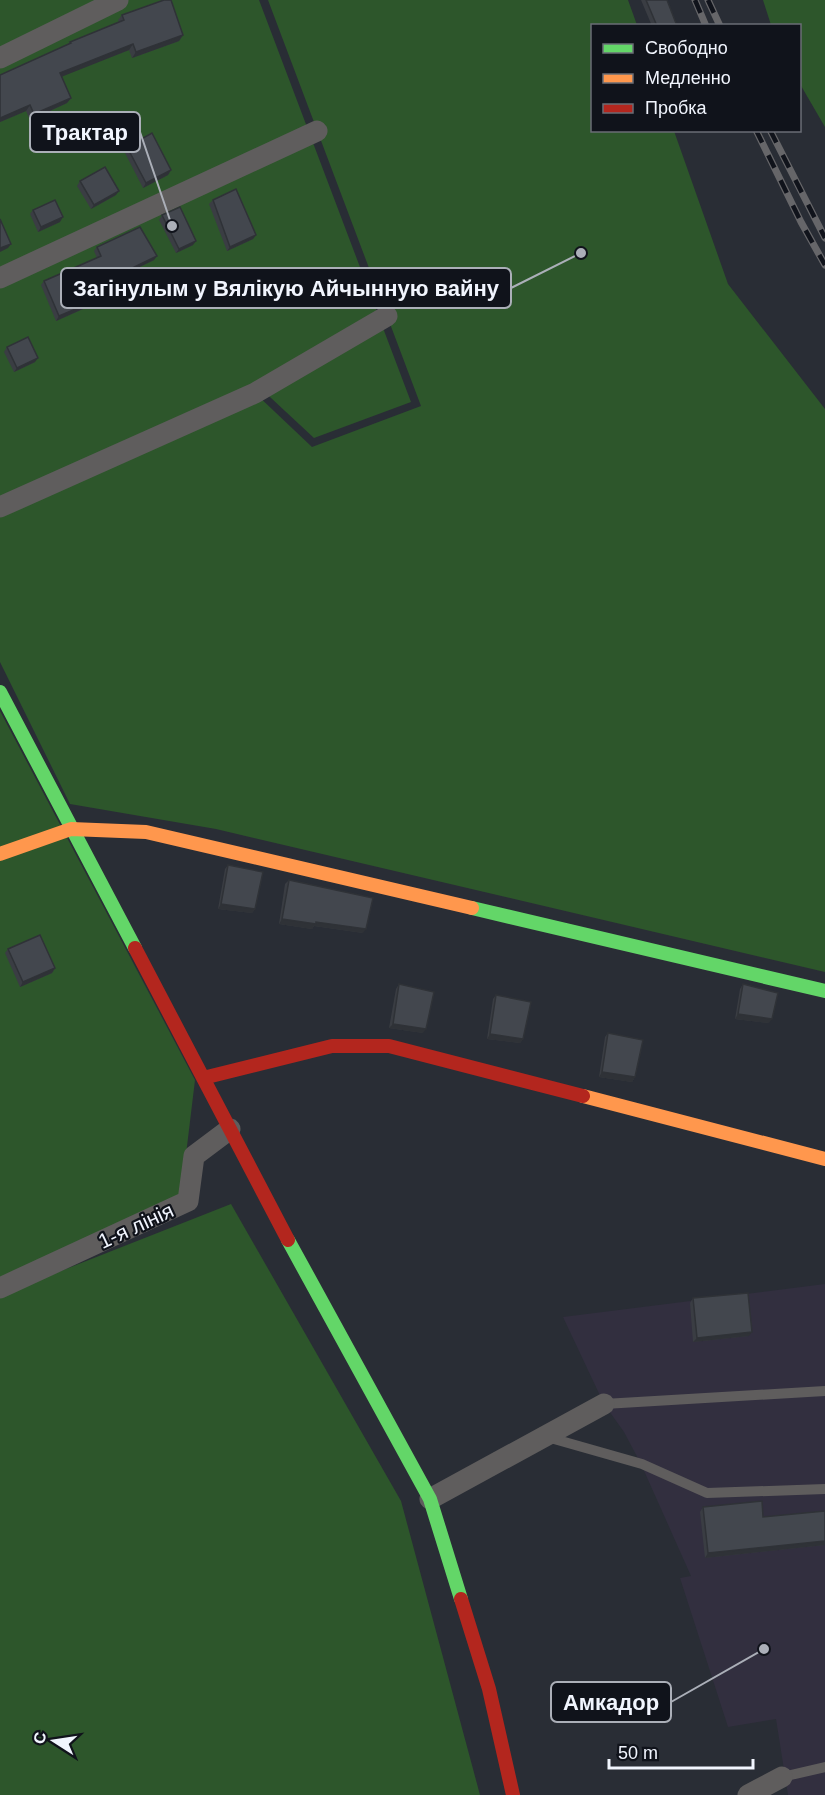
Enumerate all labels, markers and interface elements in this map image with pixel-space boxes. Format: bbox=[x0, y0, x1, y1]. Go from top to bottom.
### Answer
legend bbox=[591, 24, 801, 132]
text: Свободно bbox=[645, 38, 728, 58]
text: Медленно bbox=[645, 68, 731, 88]
text: Пробка bbox=[645, 98, 708, 118]
callout: Трактар bbox=[30, 112, 140, 152]
text: Трактар bbox=[42, 120, 128, 145]
callout: Загінулым у Вялікую Айчынную вайну bbox=[61, 268, 511, 308]
text: Загінулым у Вялікую Айчынную вайну bbox=[73, 276, 500, 301]
street label: 1-я лінія bbox=[94, 1198, 177, 1253]
callout: Амкадор bbox=[551, 1682, 671, 1722]
text: Амкадор bbox=[563, 1690, 659, 1715]
north arrow bbox=[24, 1711, 84, 1771]
text: С bbox=[30, 1730, 49, 1745]
scale bar bbox=[609, 1732, 753, 1770]
text: 50 m bbox=[618, 1743, 658, 1763]

